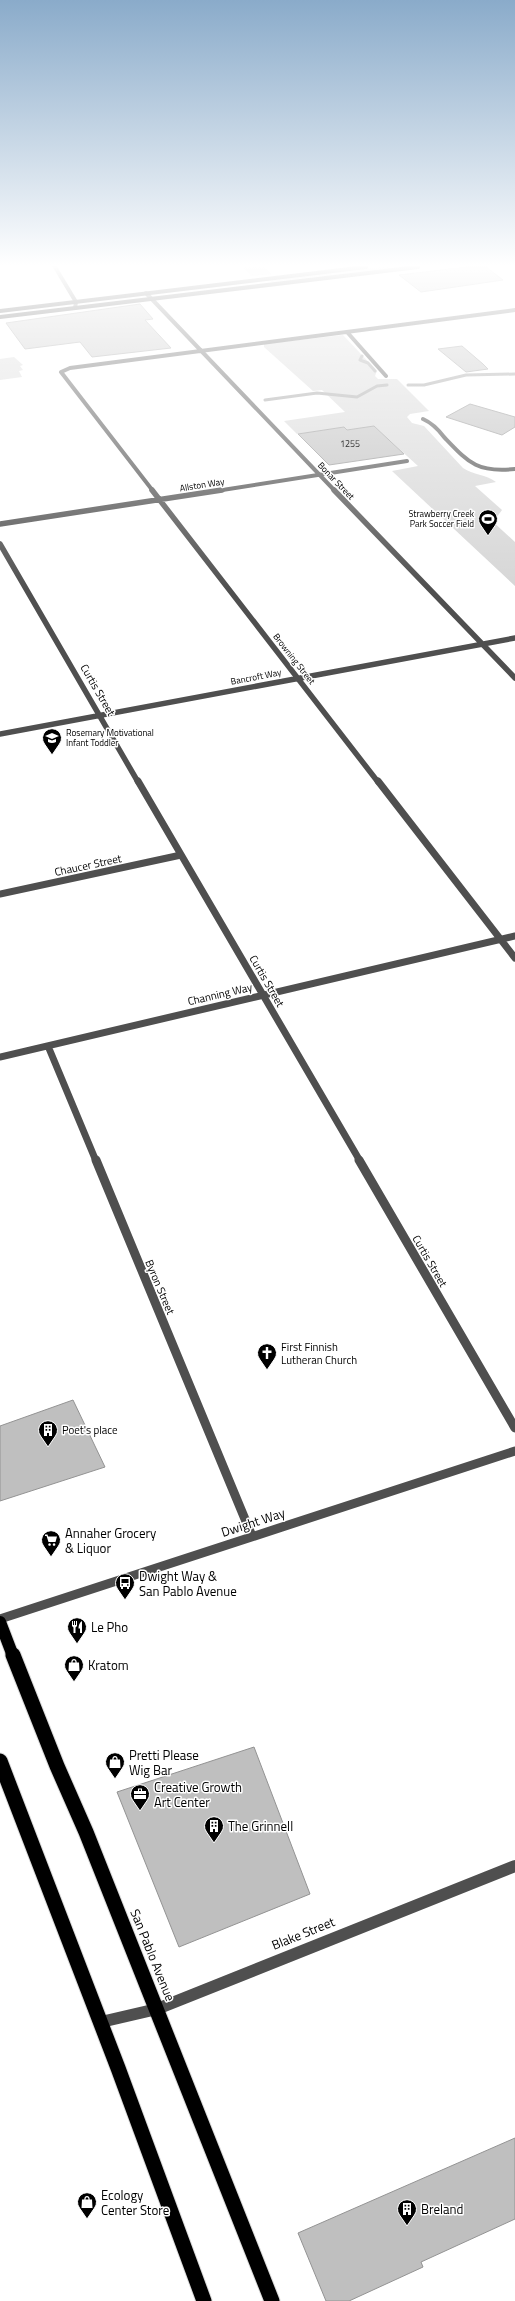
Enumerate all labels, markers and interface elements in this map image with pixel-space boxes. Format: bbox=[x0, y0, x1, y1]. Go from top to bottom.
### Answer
house number: 1255 bbox=[340, 437, 360, 450]
street label: Bonar Street bbox=[315, 459, 358, 503]
street label: Allston Way bbox=[179, 474, 226, 494]
place label: Strawberry Creek Park Soccer Field bbox=[408, 507, 475, 530]
sports icon: Strawberry Creek Park Soccer Field bbox=[477, 508, 499, 536]
street label: Browning Street bbox=[270, 630, 319, 688]
street label: Curtis Street bbox=[77, 661, 119, 719]
street label: Bancroft Way bbox=[229, 665, 283, 688]
place label: Rosemary Motivational Infant Toddler bbox=[66, 726, 154, 749]
school or university icon: Rosemary Motivational Infant Toddler bbox=[41, 727, 63, 755]
street label: Chaucer Street bbox=[53, 850, 123, 880]
street label: Curtis Street bbox=[246, 952, 288, 1010]
street label: Channing Way bbox=[186, 979, 255, 1009]
street label: Curtis Street bbox=[409, 1232, 451, 1290]
street label: Byron Street bbox=[141, 1257, 179, 1317]
place label: First Finnish Lutheran Church bbox=[281, 1339, 357, 1368]
church icon: First Finnish Lutheran Church bbox=[256, 1342, 278, 1370]
building icon: Poet's place bbox=[37, 1419, 59, 1447]
place label: Poet's place bbox=[62, 1422, 118, 1438]
street label: Dwight Way bbox=[218, 1502, 288, 1542]
place label: Annaher Grocery & Liquor bbox=[65, 1523, 156, 1558]
supermarket icon: Annaher Grocery & Liquor bbox=[40, 1529, 62, 1557]
place label: Dwight Way & San Pablo Avenue bbox=[139, 1566, 237, 1601]
bus stop icon: Dwight Way & San Pablo Avenue bbox=[114, 1572, 136, 1600]
restaurant icon: Le Pho bbox=[66, 1616, 88, 1644]
place label: Le Pho bbox=[91, 1617, 128, 1637]
shop icon: Kratom bbox=[63, 1654, 85, 1682]
place label: Kratom bbox=[88, 1655, 129, 1675]
place label: Pretti Please Wig Bar bbox=[129, 1745, 199, 1780]
shop icon: Pretti Please Wig Bar bbox=[104, 1751, 126, 1779]
place label: Creative Growth Art Center bbox=[154, 1777, 242, 1812]
office icon: Creative Growth Art Center bbox=[129, 1783, 151, 1811]
building icon: The Grinnell bbox=[203, 1815, 225, 1843]
place label: The Grinnell bbox=[228, 1816, 293, 1836]
street label: San Pablo Avenue bbox=[125, 1906, 181, 2004]
street label: Blake Street bbox=[268, 1911, 338, 1955]
place label: Ecology Center Store bbox=[101, 2185, 169, 2220]
shop icon: Ecology Center Store bbox=[76, 2191, 98, 2219]
building icon: Breland bbox=[396, 2198, 418, 2226]
place label: Breland bbox=[421, 2199, 463, 2219]

